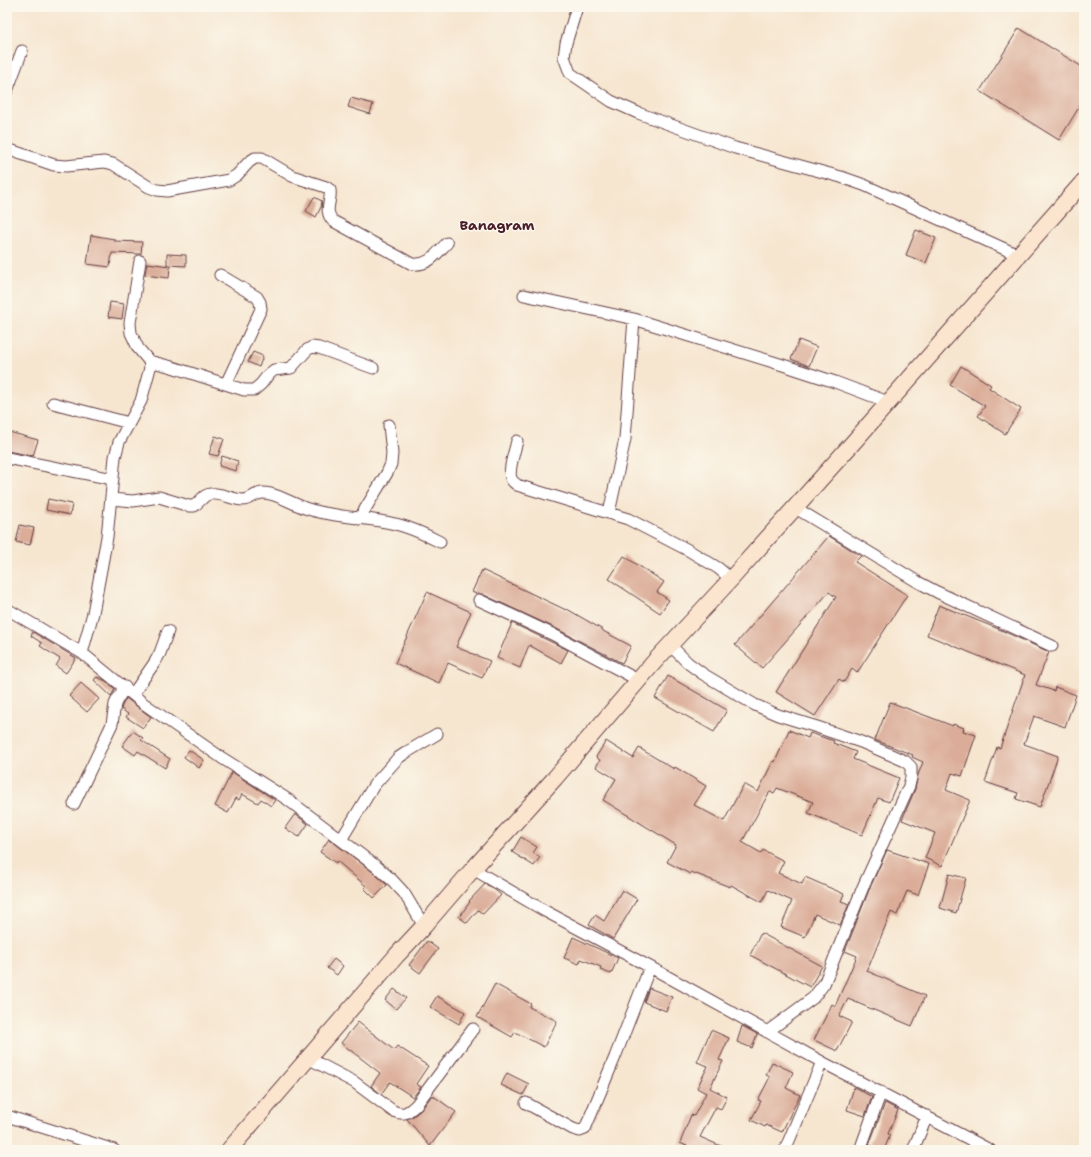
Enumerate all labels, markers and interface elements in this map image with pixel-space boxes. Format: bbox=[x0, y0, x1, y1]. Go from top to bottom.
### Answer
district label: Banagram bbox=[460, 216, 535, 234]

